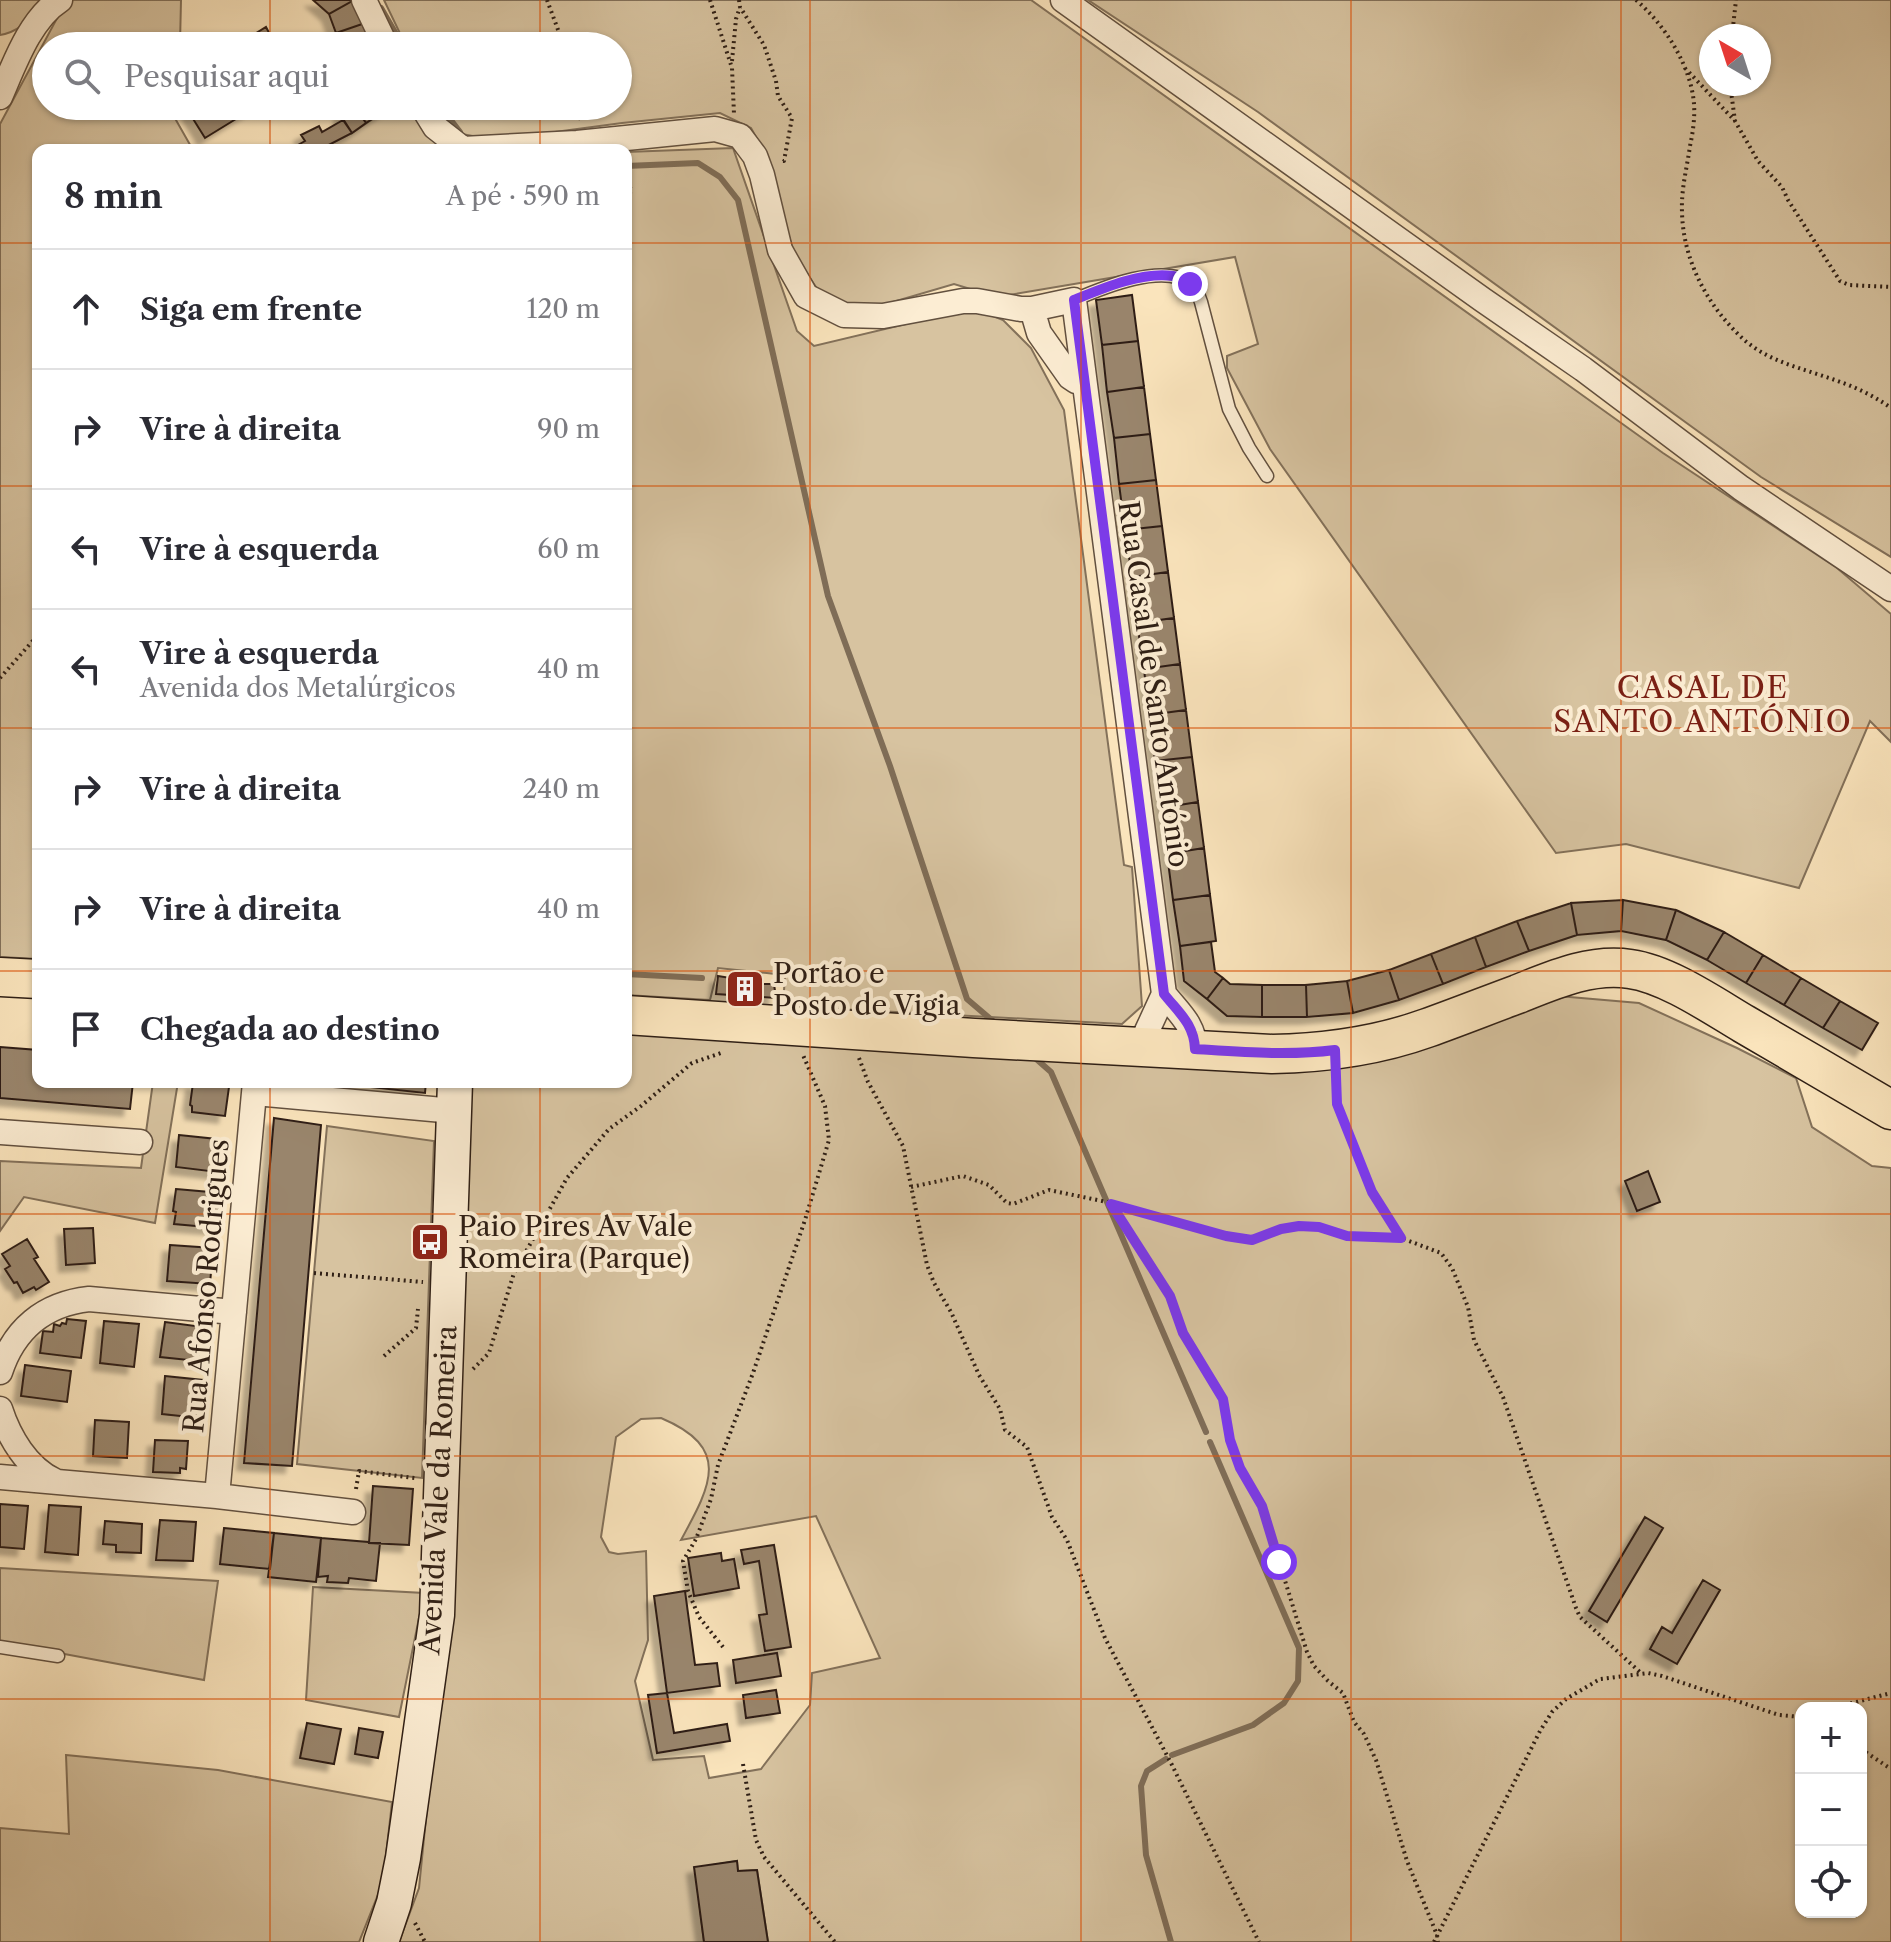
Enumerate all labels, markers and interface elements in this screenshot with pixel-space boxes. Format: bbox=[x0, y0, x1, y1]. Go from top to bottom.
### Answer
north arrow bbox=[1699, 24, 1771, 96]
search box bbox=[32, 32, 632, 120]
icon: search bbox=[60, 54, 104, 98]
text: Pesquisar aqui bbox=[124, 58, 329, 95]
text: 8 min bbox=[64, 175, 163, 217]
text: A pé · 590 m bbox=[446, 180, 600, 212]
route end bbox=[1172, 266, 1208, 302]
icon: ahead bbox=[64, 287, 108, 331]
text: Siga em frente bbox=[140, 291, 362, 328]
text: 120 m bbox=[526, 293, 600, 325]
icon: right bbox=[64, 407, 108, 451]
text: Vire à direita bbox=[140, 411, 341, 448]
text: 90 m bbox=[537, 413, 600, 445]
street label: Rua Casal de Santo António bbox=[1111, 499, 1197, 869]
icon: left bbox=[64, 527, 108, 571]
text: Vire à esquerda bbox=[140, 531, 379, 568]
text: 60 m bbox=[537, 533, 600, 565]
text: Vire à esquerda bbox=[140, 635, 379, 672]
icon: left bbox=[64, 647, 108, 691]
text: 40 m bbox=[537, 653, 600, 685]
district label: CASAL DE SANTO ANTÓNIO bbox=[1553, 669, 1853, 740]
text: Avenida dos Metalúrgicos bbox=[140, 672, 456, 704]
icon: right bbox=[64, 767, 108, 811]
text: Vire à direita bbox=[140, 771, 341, 808]
text: 240 m bbox=[522, 773, 600, 805]
icon: right bbox=[64, 887, 108, 931]
text: Vire à direita bbox=[140, 891, 341, 928]
text: 40 m bbox=[537, 893, 600, 925]
place label: Portão e Posto de Vigia bbox=[773, 956, 961, 1022]
building icon: Portão e Posto de Vigia bbox=[724, 968, 766, 1010]
icon: arrive bbox=[64, 1007, 108, 1051]
text: Chegada ao destino bbox=[140, 1011, 440, 1048]
street label: Rua Afonso Rodrigues bbox=[176, 1138, 236, 1434]
place label: Paio Pires Av Vale Romeira (Parque) bbox=[458, 1209, 693, 1275]
bus stop icon: Paio Pires Av Vale Romeira (Parque) bbox=[409, 1221, 451, 1263]
street label: Avenida Vale da Romeira bbox=[412, 1324, 464, 1657]
route start bbox=[1261, 1544, 1297, 1580]
map controls bbox=[1795, 1702, 1867, 1918]
button: + bbox=[1795, 1702, 1867, 1774]
button: − bbox=[1795, 1774, 1867, 1846]
button: locate bbox=[1795, 1846, 1867, 1918]

